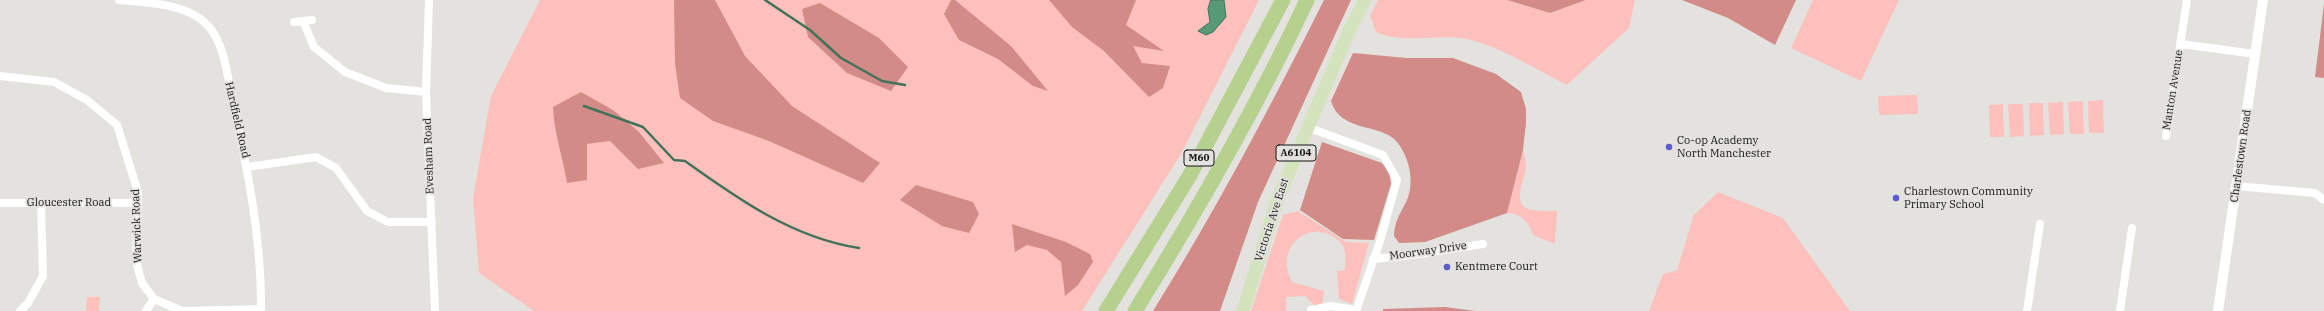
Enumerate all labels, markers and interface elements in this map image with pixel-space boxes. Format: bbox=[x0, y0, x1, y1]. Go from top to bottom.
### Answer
street label: Manton Avenue bbox=[2160, 49, 2186, 131]
street label: Hardfield Road bbox=[222, 81, 252, 159]
street label: Charlestown Road bbox=[2228, 109, 2254, 203]
street label: Evesham Road bbox=[421, 118, 437, 194]
place label: Co-op Academy North Manchester bbox=[1677, 134, 1771, 160]
marker: Co-op Academy North Manchester bbox=[1664, 142, 1674, 152]
road number: A6104 bbox=[1276, 145, 1316, 161]
road number: M60 bbox=[1184, 150, 1214, 166]
street label: Victoria Ave East bbox=[1252, 177, 1292, 263]
place label: Charlestown Community Primary School bbox=[1904, 185, 2033, 211]
street label: Warwick Road bbox=[129, 189, 145, 263]
marker: Charlestown Community Primary School bbox=[1891, 193, 1901, 203]
street label: Gloucester Road bbox=[27, 196, 111, 210]
street label: Moorway Drive bbox=[1389, 239, 1467, 263]
place label: Kentmere Court bbox=[1455, 260, 1538, 274]
marker: Kentmere Court bbox=[1442, 262, 1452, 272]

